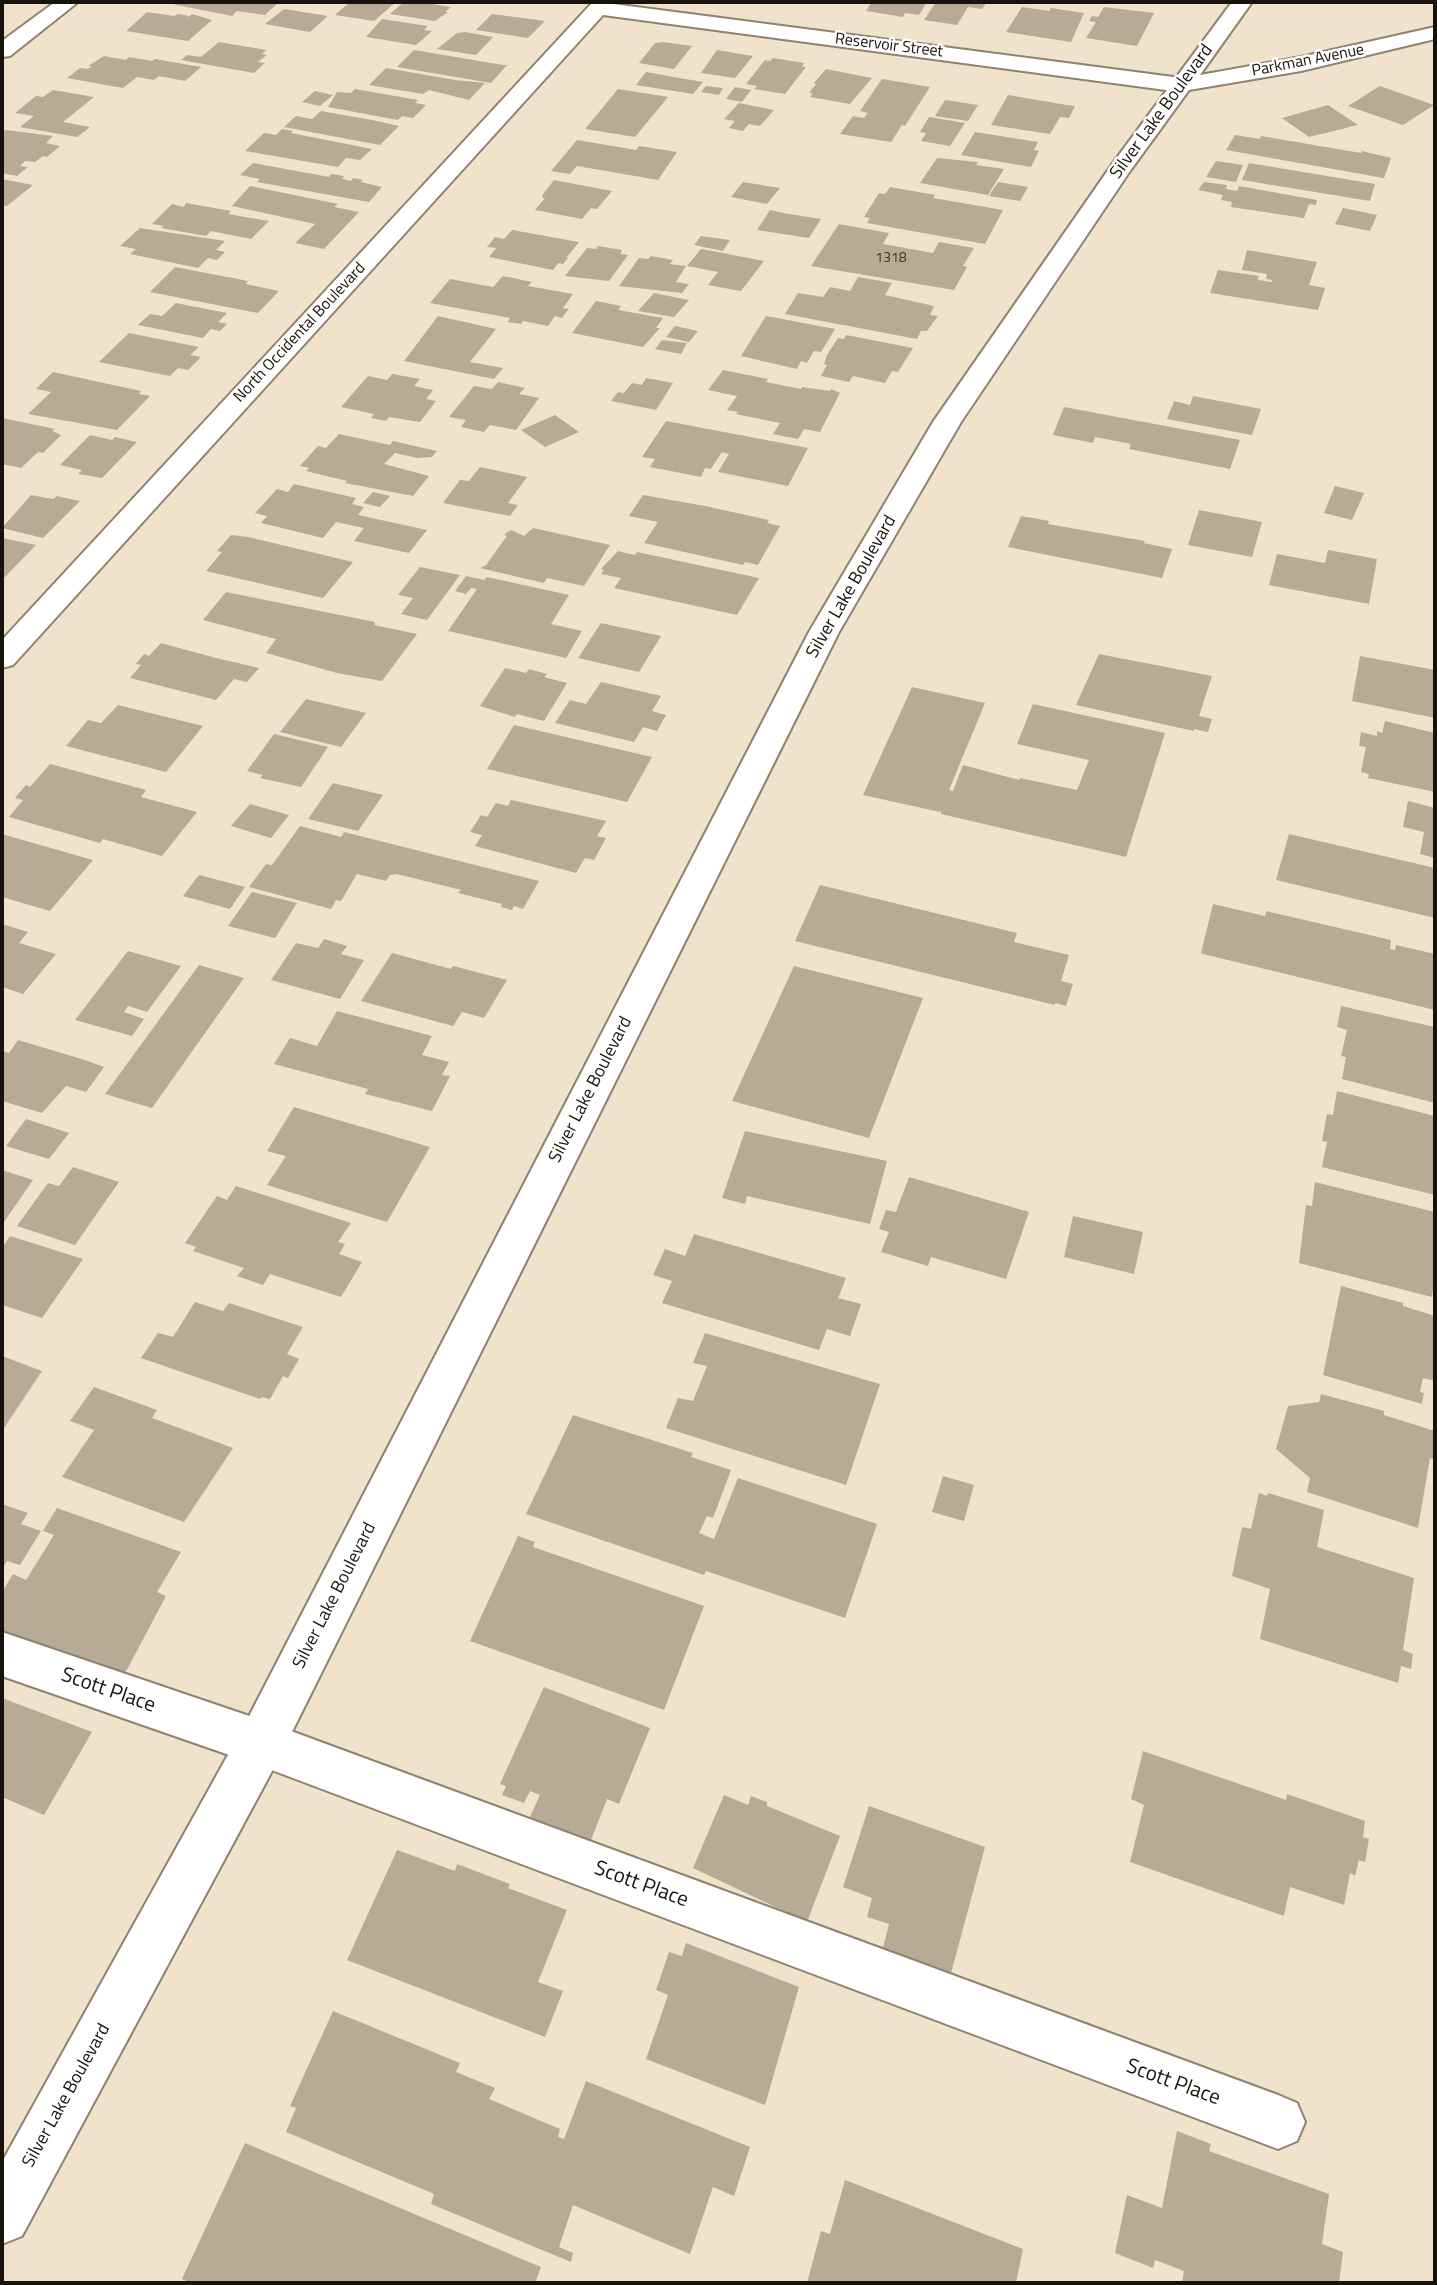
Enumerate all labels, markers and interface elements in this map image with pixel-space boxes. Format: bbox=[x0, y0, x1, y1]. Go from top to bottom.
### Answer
street label: Reservoir Street bbox=[834, 30, 944, 62]
street label: Silver Lake Boulevard bbox=[1106, 41, 1218, 183]
street label: Parkman Avenue bbox=[1250, 41, 1366, 81]
house number: 1318 bbox=[875, 251, 907, 267]
street label: North Occidental Boulevard bbox=[230, 259, 370, 407]
street label: Silver Lake Boulevard bbox=[802, 512, 902, 662]
street label: Silver Lake Boulevard bbox=[545, 1013, 637, 1167]
street label: Silver Lake Boulevard bbox=[289, 1519, 381, 1673]
street label: Scott Place bbox=[57, 1663, 159, 1719]
street label: Scott Place bbox=[591, 1856, 691, 1914]
street label: Silver Lake Boulevard bbox=[19, 2020, 115, 2172]
street label: Scott Place bbox=[1123, 2054, 1223, 2112]

